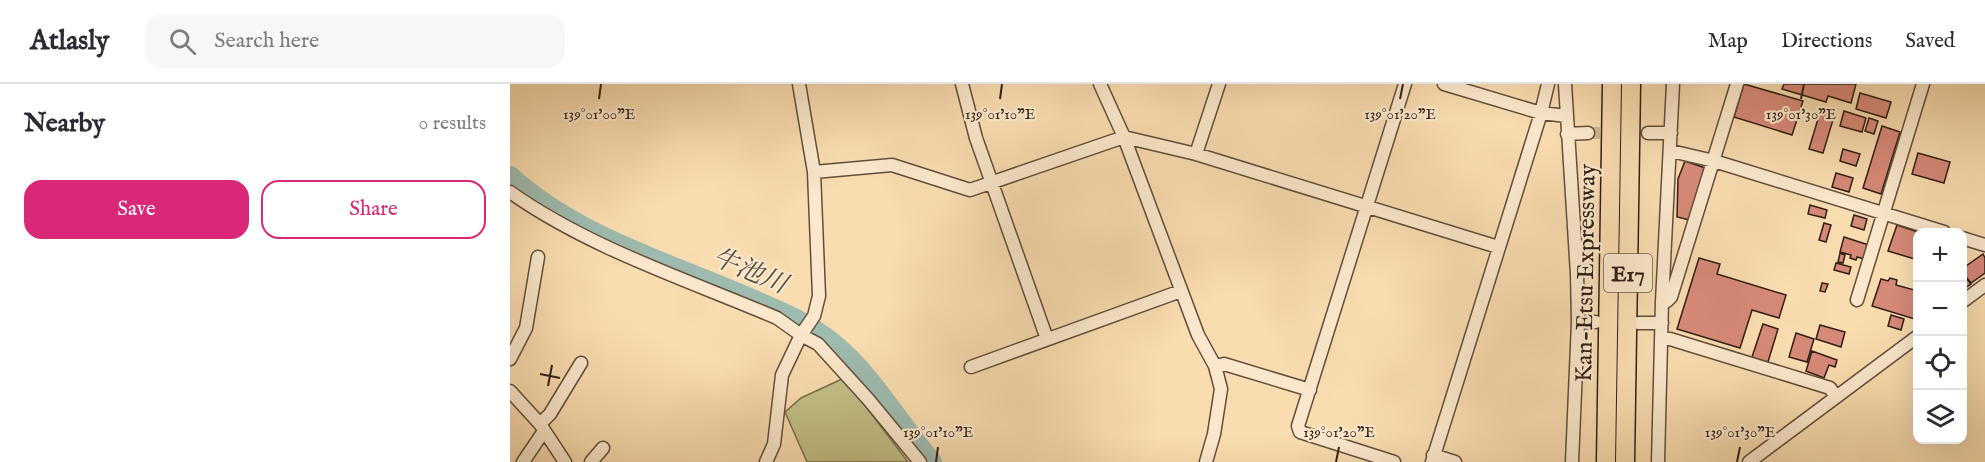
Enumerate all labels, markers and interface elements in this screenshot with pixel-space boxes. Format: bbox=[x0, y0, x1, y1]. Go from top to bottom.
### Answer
search box bbox=[145, 14, 565, 68]
text: Atlasly bbox=[30, 24, 109, 59]
icon: search bbox=[166, 25, 199, 58]
text: Search here bbox=[214, 27, 319, 55]
text: Map bbox=[1708, 28, 1748, 55]
text: Directions bbox=[1781, 28, 1872, 55]
text: Saved bbox=[1905, 28, 1955, 55]
text: 139°01'00"E bbox=[563, 105, 635, 124]
text: 139°01'10"E bbox=[965, 105, 1035, 124]
text: 139°01'20"E bbox=[1364, 105, 1436, 124]
text: 139°01'30"E bbox=[1766, 105, 1836, 124]
text: Nearby bbox=[24, 107, 105, 140]
text: 0 results bbox=[419, 111, 486, 136]
street label: Kan-Etsu Expressway bbox=[1569, 163, 1604, 382]
button: Save bbox=[24, 180, 249, 239]
button: Share bbox=[261, 180, 486, 239]
map controls bbox=[1913, 228, 1967, 444]
button: + bbox=[1913, 228, 1967, 282]
water label: 牛池川 bbox=[707, 241, 795, 303]
road number: E17 bbox=[1604, 254, 1652, 292]
button: − bbox=[1913, 282, 1967, 336]
button: locate bbox=[1913, 336, 1967, 390]
button: layers bbox=[1913, 390, 1967, 444]
text: 139°01'10"E bbox=[903, 423, 973, 442]
text: 139°01'20"E bbox=[1303, 423, 1375, 442]
text: 139°01'30"E bbox=[1705, 423, 1775, 442]

